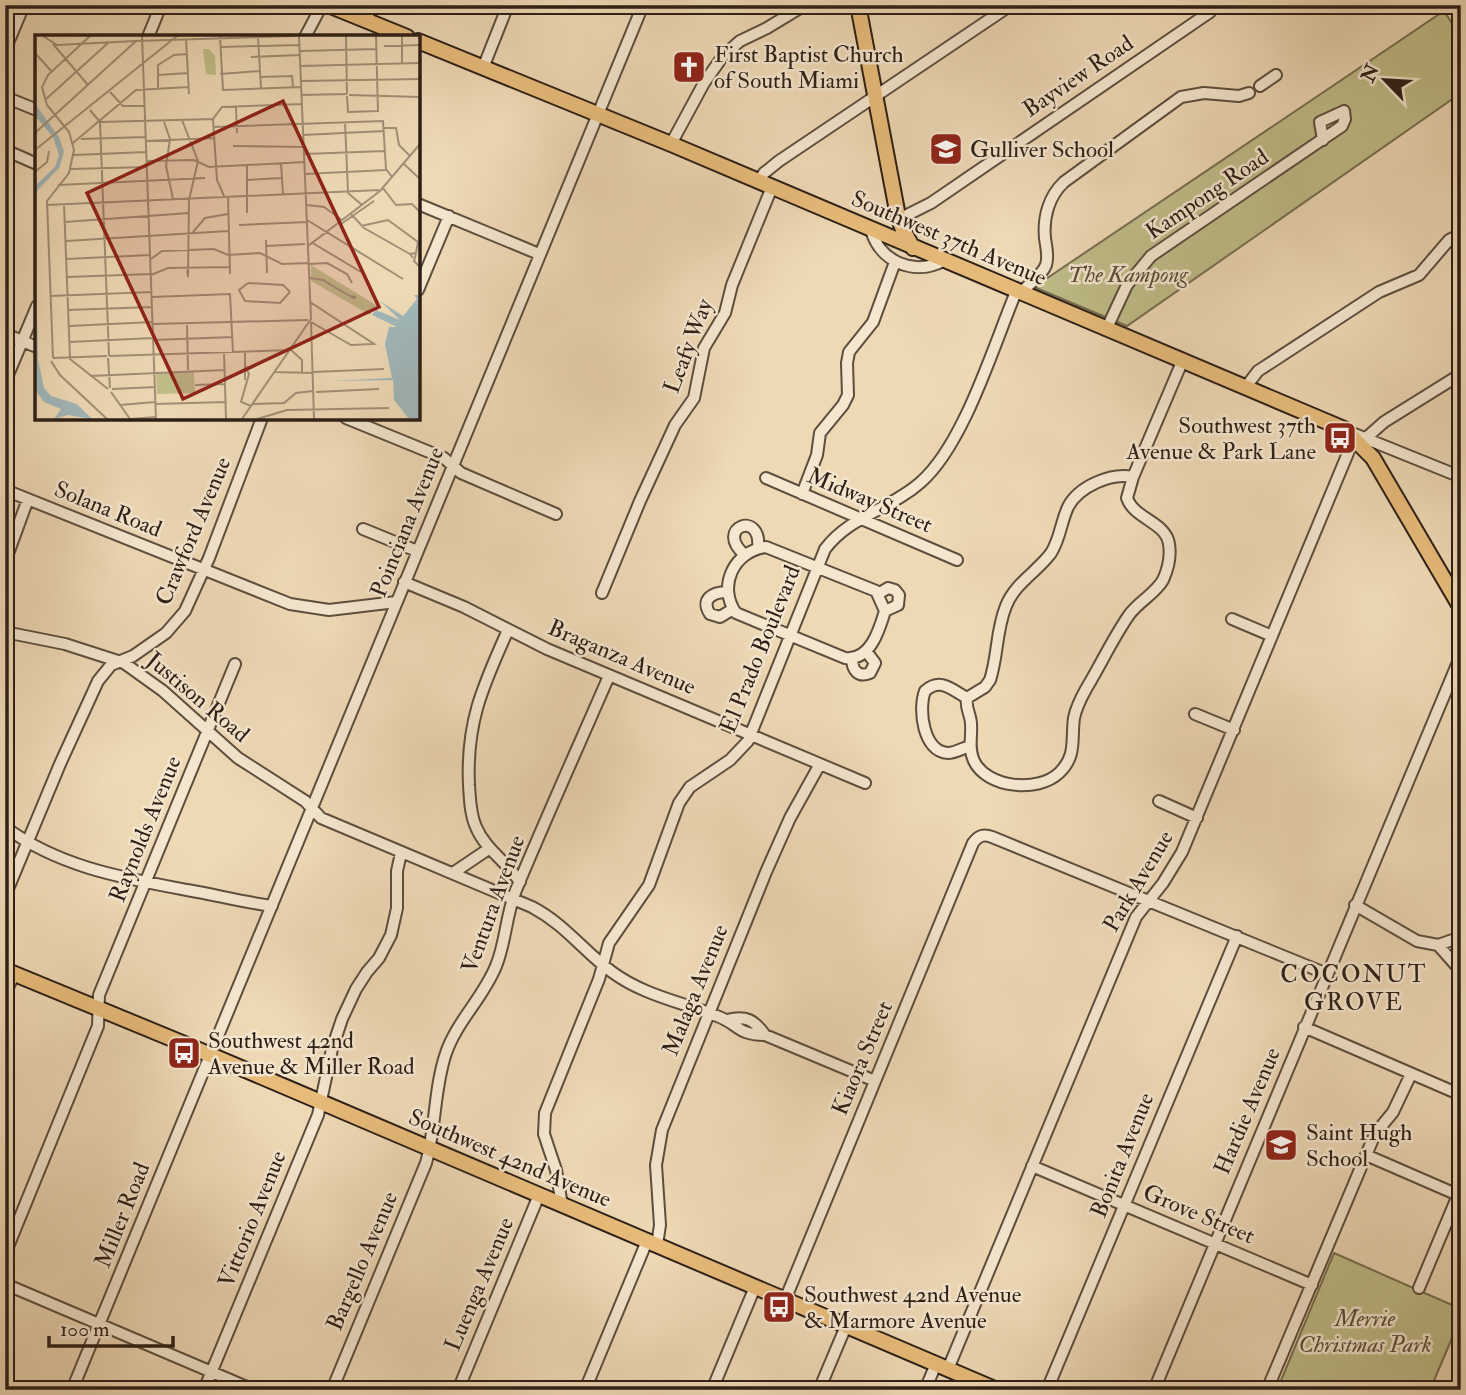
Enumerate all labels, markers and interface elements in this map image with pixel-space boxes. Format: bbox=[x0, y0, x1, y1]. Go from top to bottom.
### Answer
street label: Bayview Road bbox=[1017, 28, 1139, 124]
inset map bbox=[35, 35, 420, 420]
place label: First Baptist Church of South Miami bbox=[714, 40, 903, 95]
north arrow bbox=[1350, 46, 1420, 116]
church icon: First Baptist Church of South Miami bbox=[670, 48, 708, 86]
text: N bbox=[1356, 60, 1385, 87]
school or university icon: Gulliver School bbox=[927, 130, 965, 168]
place label: Gulliver School bbox=[970, 135, 1114, 164]
street label: Kampong Road bbox=[1140, 142, 1275, 247]
street label: Southwest 37th Avenue bbox=[847, 184, 1051, 292]
park label: The Kampong bbox=[1068, 260, 1189, 289]
street label: Leafy Way bbox=[657, 294, 720, 397]
place label: Southwest 37th Avenue & Park Lane bbox=[1125, 411, 1316, 466]
bus stop icon: Southwest 37th Avenue & Park Lane bbox=[1321, 419, 1359, 457]
street label: Poinciana Avenue bbox=[364, 442, 450, 601]
street label: Crawford Avenue bbox=[149, 452, 237, 609]
street label: Midway Street bbox=[803, 461, 937, 539]
street label: Solana Road bbox=[50, 474, 166, 544]
street label: El Prado Boulevard bbox=[713, 561, 807, 737]
street label: Braganza Avenue bbox=[544, 613, 701, 701]
street label: Justison Road bbox=[140, 645, 256, 749]
street label: Raynolds Avenue bbox=[103, 751, 188, 906]
street label: Park Avenue bbox=[1096, 825, 1180, 937]
street label: Ventura Avenue bbox=[455, 831, 531, 977]
street label: Malaga Avenue bbox=[655, 920, 735, 1060]
district label: COCONUT GROVE bbox=[1280, 959, 1428, 1018]
street label: Kiaora Street bbox=[825, 997, 899, 1119]
place label: Southwest 42nd Avenue & Miller Road bbox=[207, 1026, 415, 1081]
bus stop icon: Southwest 42nd Avenue & Miller Road bbox=[165, 1034, 203, 1072]
street label: Hardie Avenue bbox=[1207, 1043, 1287, 1179]
street label: Bonita Avenue bbox=[1084, 1088, 1160, 1222]
street label: Southwest 42nd Avenue bbox=[404, 1102, 616, 1214]
place label: Saint Hugh School bbox=[1306, 1118, 1412, 1173]
school or university icon: Saint Hugh School bbox=[1262, 1126, 1300, 1164]
street label: Vittorio Avenue bbox=[211, 1146, 293, 1292]
street label: Miller Road bbox=[88, 1158, 156, 1272]
street label: Grove Street bbox=[1139, 1178, 1259, 1250]
street label: Bargello Avenue bbox=[320, 1187, 404, 1335]
street label: Luenga Avenue bbox=[438, 1213, 520, 1355]
place label: Southwest 42nd Avenue & Marmore Avenue bbox=[804, 1280, 1022, 1335]
bus stop icon: Southwest 42nd Avenue & Marmore Avenue bbox=[760, 1288, 798, 1326]
scale bar bbox=[49, 1304, 173, 1348]
park label: Merrie Christmas Park bbox=[1298, 1304, 1432, 1359]
text: 100 m bbox=[60, 1316, 110, 1343]

